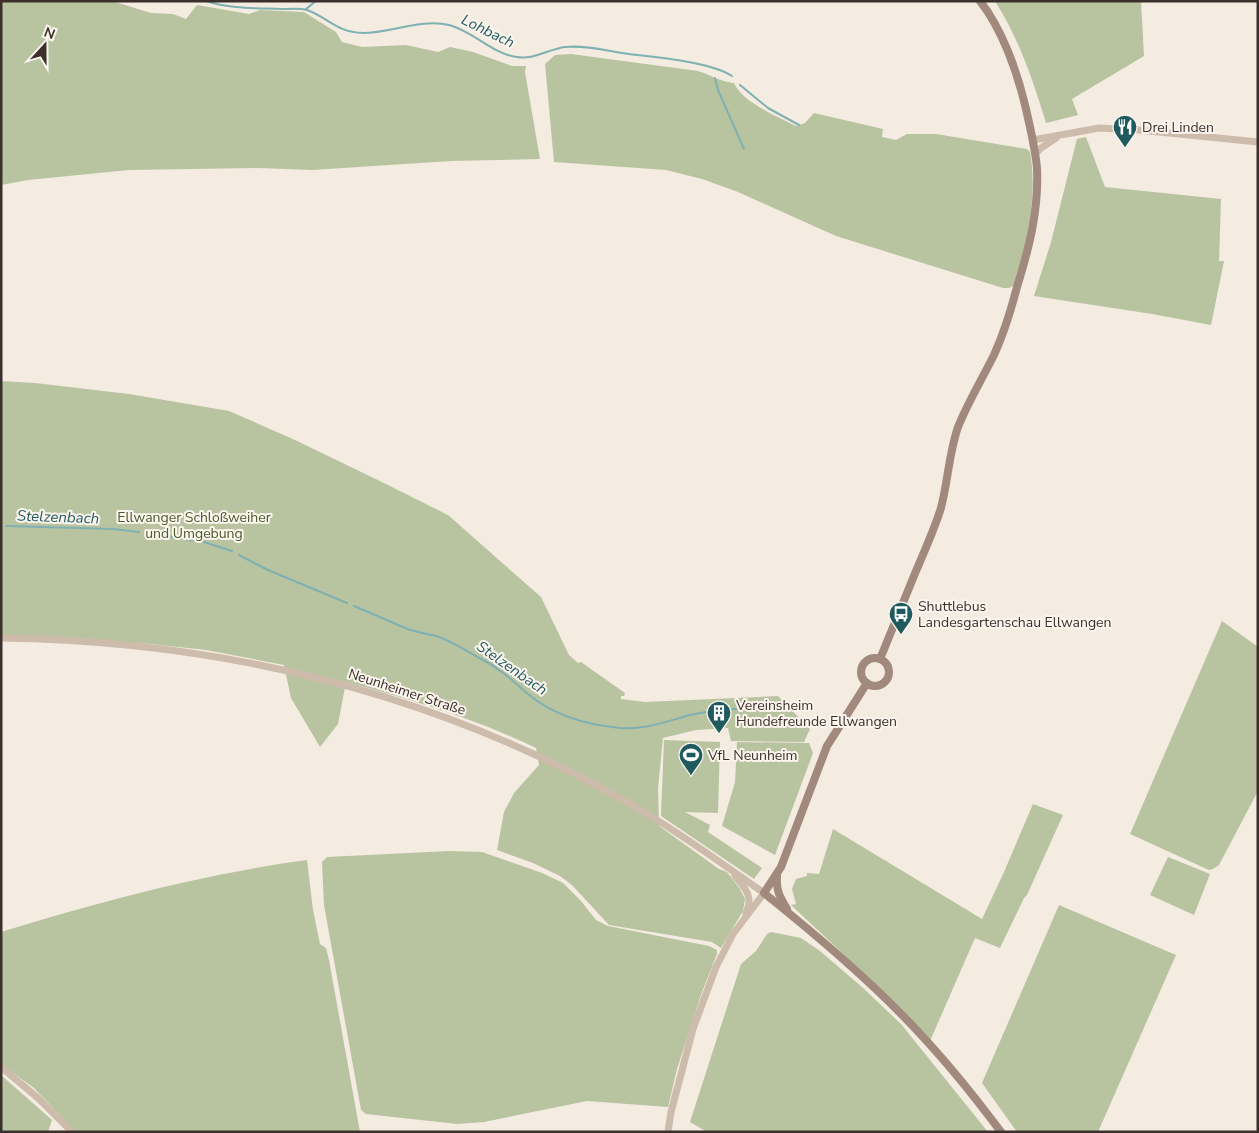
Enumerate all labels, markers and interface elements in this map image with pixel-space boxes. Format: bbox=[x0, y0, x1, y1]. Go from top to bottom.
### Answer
water label: Lohbach bbox=[458, 9, 518, 53]
north arrow bbox=[20, 20, 70, 70]
text: N bbox=[41, 23, 58, 44]
restaurant icon: Drei Linden bbox=[1112, 114, 1138, 148]
place label: Drei Linden bbox=[1142, 118, 1214, 137]
water label: Stelzenbach bbox=[17, 506, 99, 528]
park label: Ellwanger Schloßweiher und Umgebung bbox=[117, 508, 271, 543]
place label: Shuttlebus Landesgartenschau Ellwangen bbox=[918, 597, 1112, 632]
bus stop icon: Shuttlebus Landesgartenschau Ellwangen bbox=[888, 601, 914, 635]
water label: Stelzenbach bbox=[473, 636, 551, 700]
street label: Neunheimer Straße bbox=[346, 664, 468, 720]
place label: Vereinsheim Hundefreunde Ellwangen bbox=[735, 696, 897, 731]
building icon: Vereinsheim Hundefreunde Ellwangen bbox=[706, 700, 732, 734]
sports icon: VfL Neunheim bbox=[678, 742, 704, 776]
place label: VfL Neunheim bbox=[707, 746, 798, 765]

